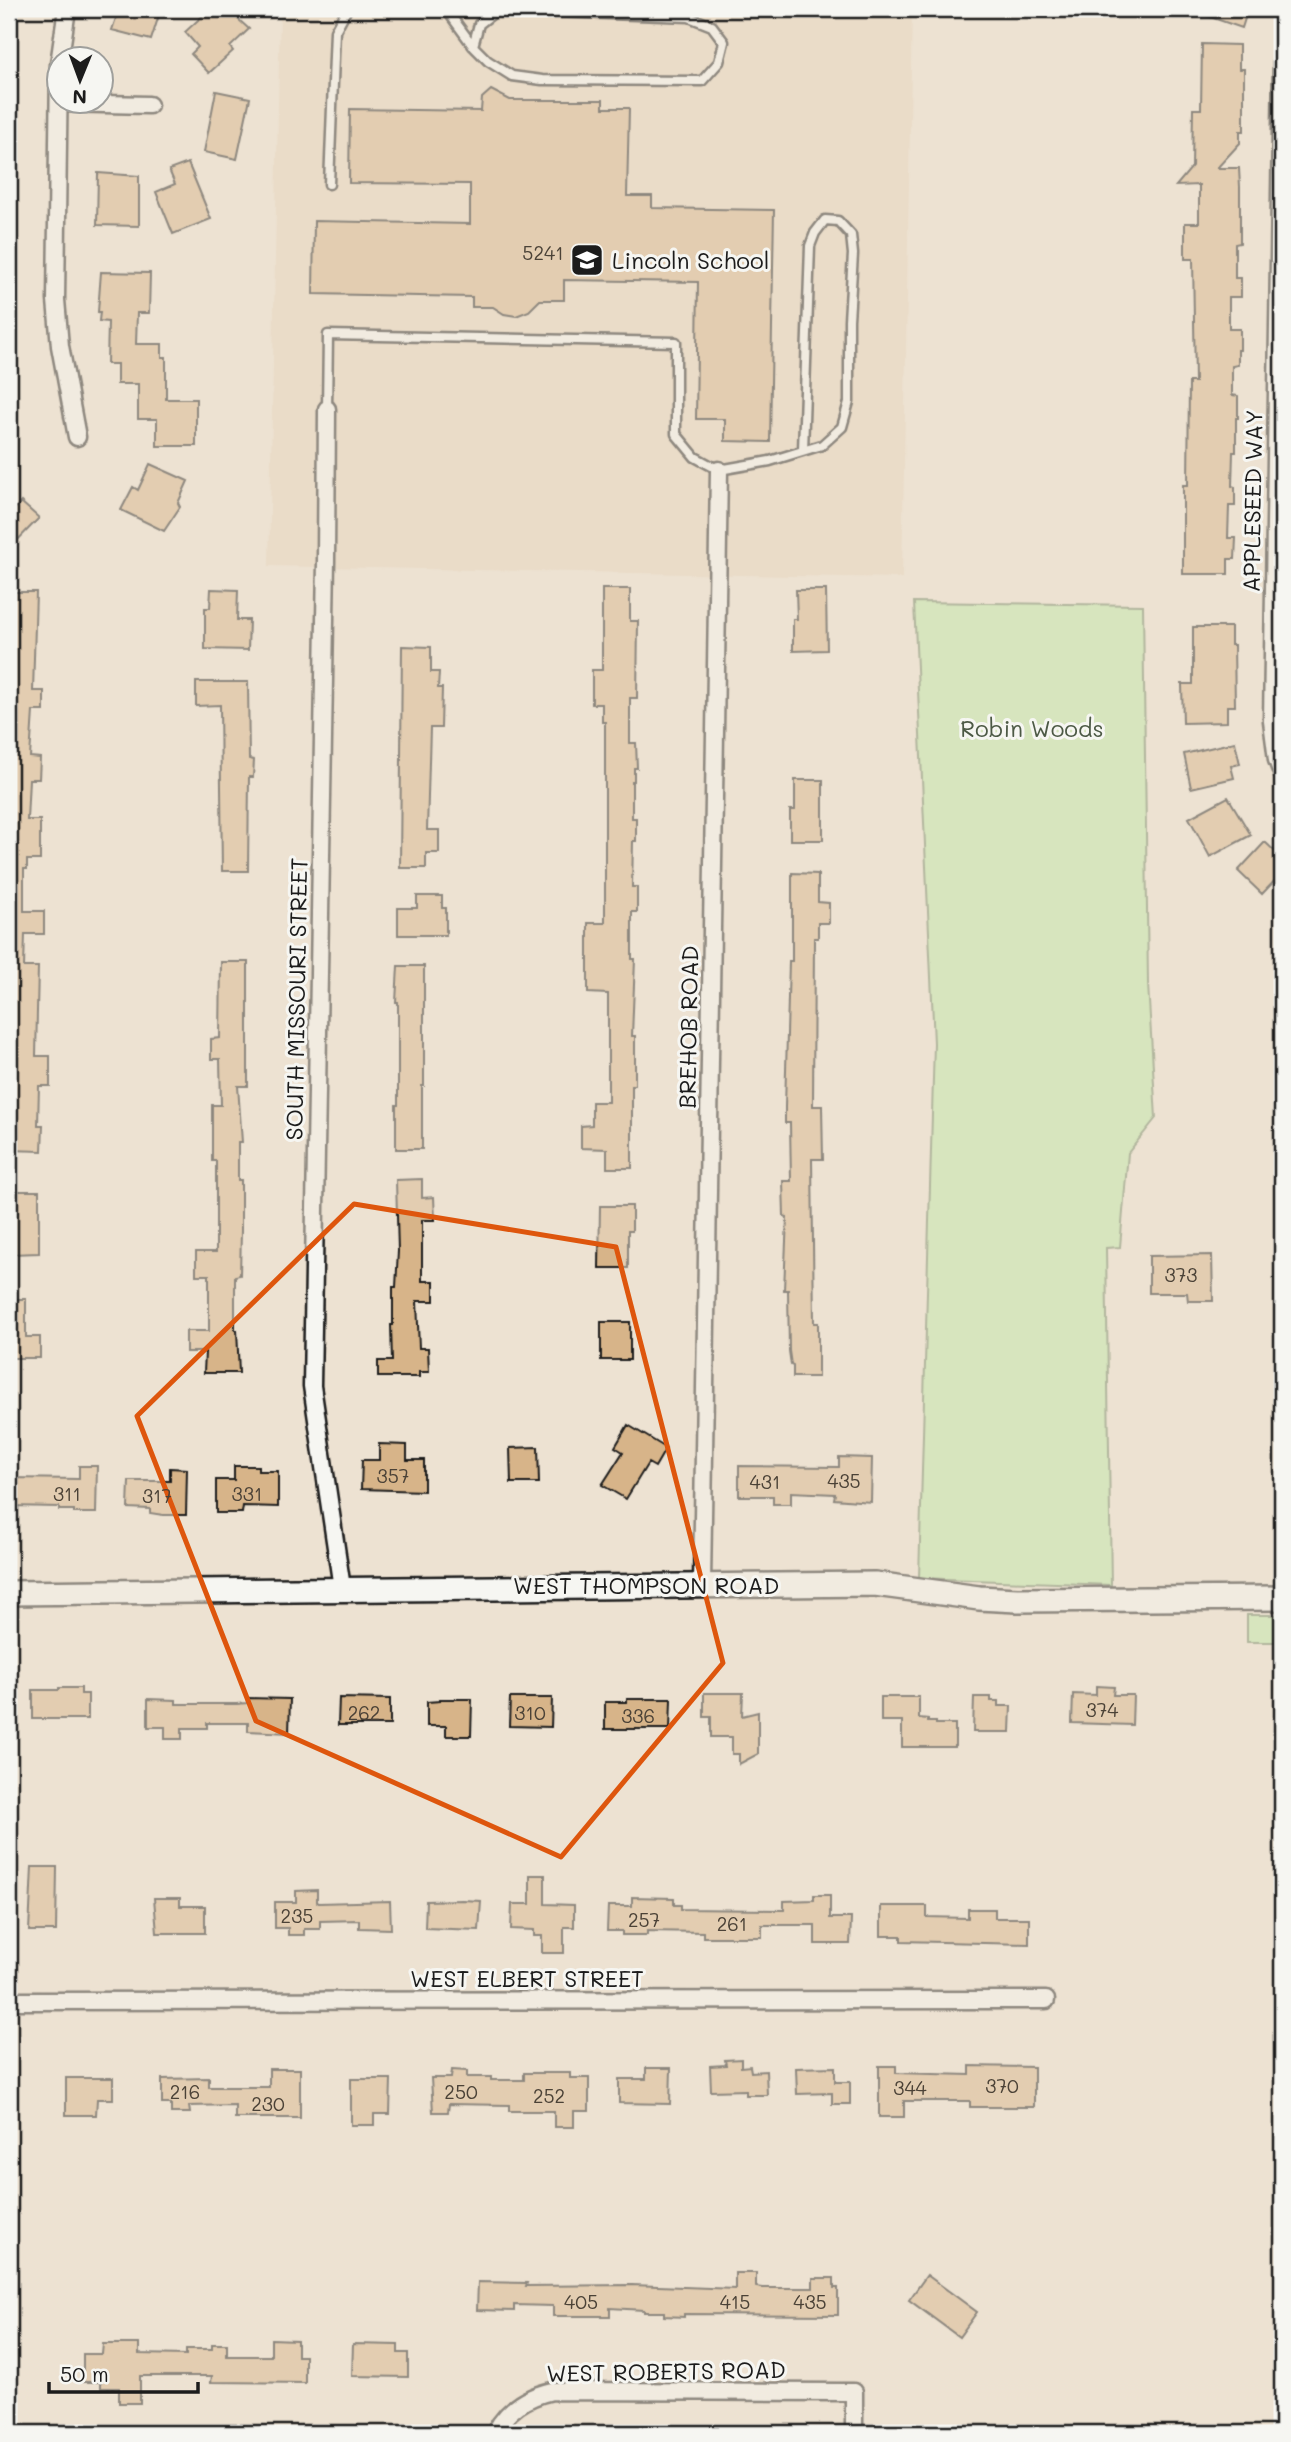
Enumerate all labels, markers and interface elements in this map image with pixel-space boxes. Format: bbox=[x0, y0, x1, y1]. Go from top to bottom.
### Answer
north arrow bbox=[46, 46, 116, 116]
text: N bbox=[72, 85, 87, 110]
house number: 5241 bbox=[522, 240, 564, 265]
school or university icon: Lincoln School bbox=[568, 241, 606, 279]
place label: Lincoln School bbox=[612, 245, 769, 275]
street label: APPLESEED WAY bbox=[1235, 409, 1269, 593]
park label: Robin Woods bbox=[960, 713, 1104, 743]
street label: SOUTH MISSOURI STREET bbox=[279, 857, 313, 1141]
street label: BREHOB ROAD bbox=[672, 945, 704, 1109]
house number: 373 bbox=[1165, 1262, 1197, 1287]
house number: 357 bbox=[377, 1463, 409, 1488]
house number: 435 bbox=[827, 1468, 861, 1493]
house number: 431 bbox=[750, 1469, 780, 1494]
house number: 311 bbox=[53, 1481, 81, 1506]
house number: 331 bbox=[232, 1481, 262, 1506]
house number: 317 bbox=[142, 1483, 172, 1508]
street label: WEST THOMPSON ROAD bbox=[513, 1570, 779, 1600]
house number: 374 bbox=[1086, 1697, 1118, 1722]
house number: 262 bbox=[348, 1700, 380, 1725]
house number: 310 bbox=[514, 1700, 546, 1725]
house number: 336 bbox=[621, 1703, 655, 1728]
house number: 235 bbox=[281, 1903, 313, 1928]
house number: 257 bbox=[628, 1907, 660, 1932]
house number: 261 bbox=[717, 1911, 747, 1936]
street label: WEST ELBERT STREET bbox=[410, 1963, 644, 1993]
house number: 370 bbox=[985, 2073, 1019, 2098]
house number: 344 bbox=[893, 2075, 927, 2100]
house number: 216 bbox=[170, 2079, 200, 2104]
house number: 250 bbox=[444, 2079, 478, 2104]
house number: 252 bbox=[533, 2083, 565, 2108]
house number: 230 bbox=[251, 2091, 285, 2116]
house number: 405 bbox=[564, 2289, 598, 2314]
house number: 415 bbox=[720, 2289, 750, 2314]
house number: 435 bbox=[793, 2289, 827, 2314]
scale bar bbox=[49, 2351, 198, 2395]
street label: WEST ROBERTS ROAD bbox=[546, 2354, 786, 2388]
text: 50 m bbox=[60, 2360, 109, 2387]

